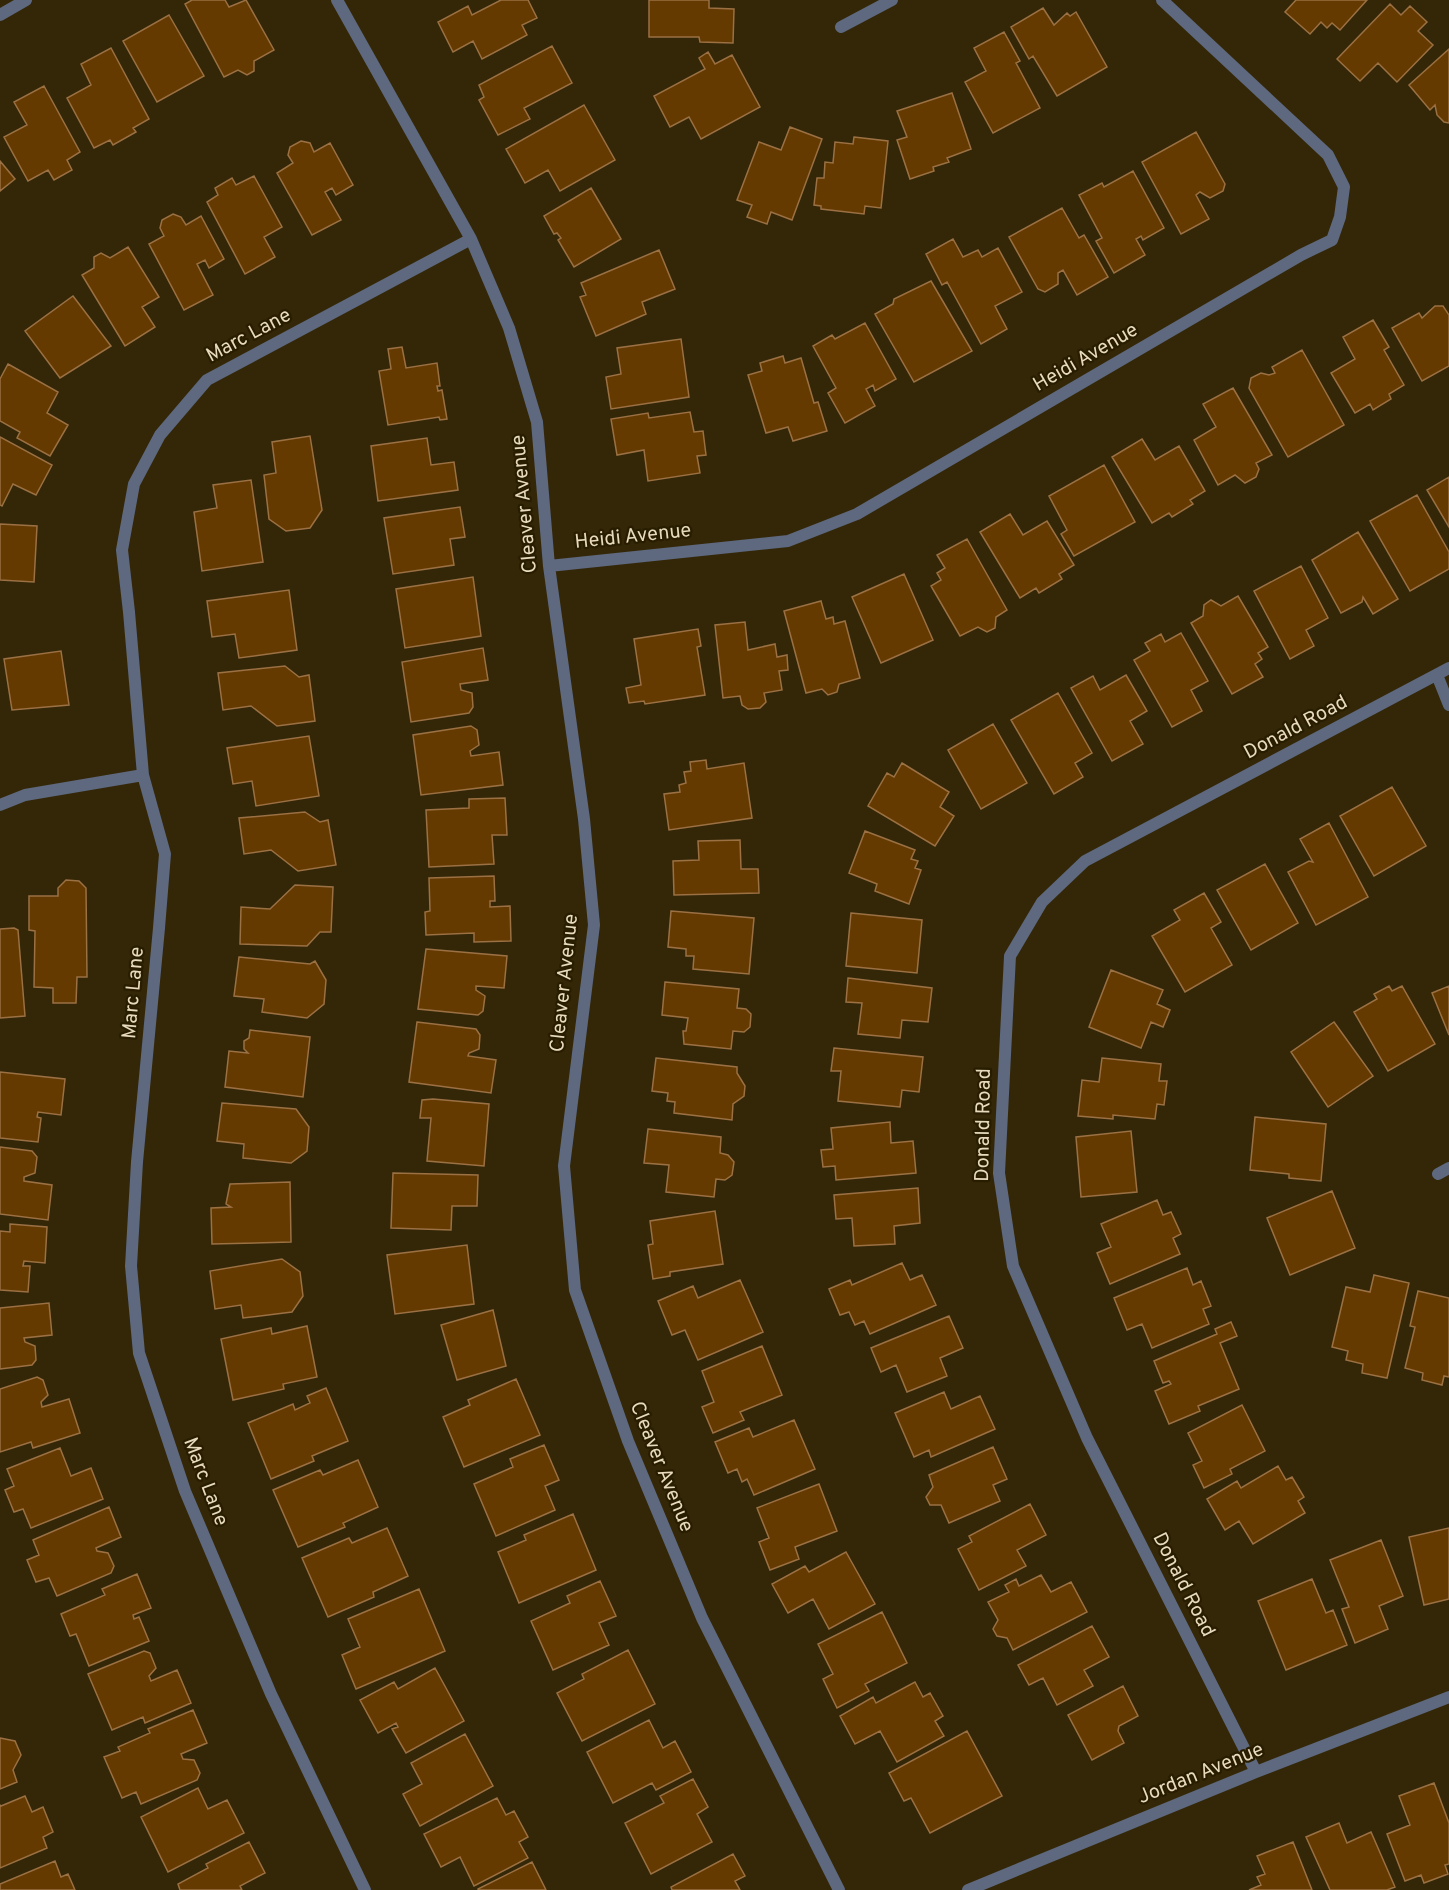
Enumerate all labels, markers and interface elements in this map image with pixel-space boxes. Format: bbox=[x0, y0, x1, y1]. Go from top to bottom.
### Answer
street label: Marc Lane bbox=[202, 303, 296, 369]
street label: Heidi Avenue bbox=[1029, 317, 1143, 399]
street label: Cleaver Avenue bbox=[506, 434, 544, 574]
street label: Heidi Avenue bbox=[573, 518, 693, 556]
street label: Donald Road bbox=[1240, 690, 1352, 766]
street label: Cleaver Avenue bbox=[545, 913, 585, 1053]
street label: Marc Lane bbox=[117, 946, 151, 1040]
street label: Donald Road bbox=[970, 1068, 998, 1182]
street label: Cleaver Avenue bbox=[623, 1398, 699, 1536]
street label: Marc Lane bbox=[176, 1434, 234, 1530]
street label: Donald Road bbox=[1146, 1528, 1220, 1642]
street label: Jordan Avenue bbox=[1134, 1737, 1268, 1811]

